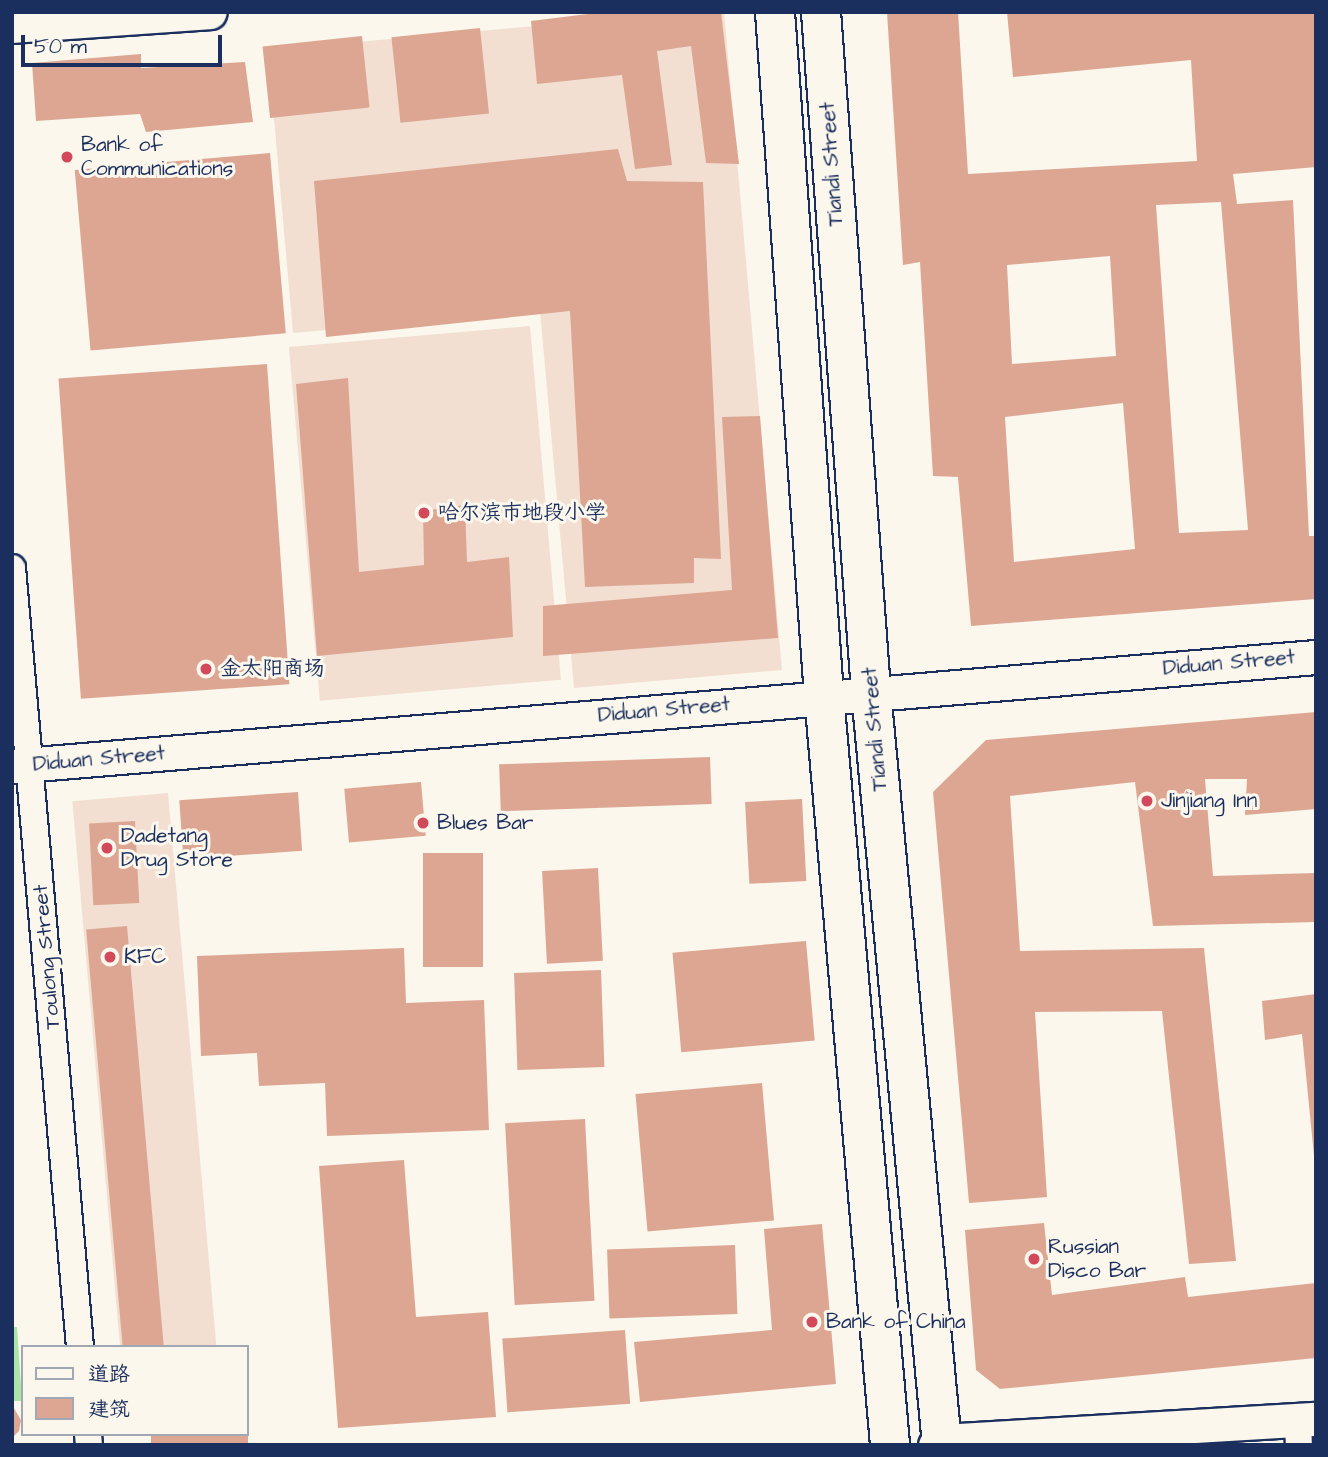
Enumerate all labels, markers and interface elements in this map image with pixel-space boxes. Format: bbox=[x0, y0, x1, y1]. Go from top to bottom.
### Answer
scale bar bbox=[24, 21, 226, 65]
text: 50 m bbox=[34, 32, 87, 61]
street label: Tiandi Street bbox=[815, 101, 849, 227]
place label: Bank of Communications bbox=[81, 132, 233, 182]
marker: Bank of Communications bbox=[59, 149, 75, 165]
place label: 哈尔滨市地段小学 bbox=[438, 500, 606, 526]
marker: 哈尔滨市地段小学 bbox=[416, 505, 432, 521]
street label: Diduan Street bbox=[1162, 645, 1296, 681]
place label: 金太阳商场 bbox=[220, 656, 325, 682]
marker: 金太阳商场 bbox=[198, 661, 214, 677]
street label: Tiandi Street bbox=[857, 666, 893, 792]
street label: Diduan Street bbox=[597, 692, 731, 728]
street label: Diduan Street bbox=[32, 741, 166, 777]
place label: Jinjiang Inn bbox=[1161, 788, 1257, 814]
marker: Jinjiang Inn bbox=[1139, 793, 1155, 809]
place label: Blues Bar bbox=[437, 810, 533, 836]
marker: Blues Bar bbox=[415, 815, 431, 831]
place label: Dadetang Drug Store bbox=[121, 823, 233, 873]
marker: Dadetang Drug Store bbox=[99, 840, 115, 856]
street label: Toulong Street bbox=[28, 884, 66, 1030]
place label: KFC bbox=[124, 944, 166, 970]
marker: KFC bbox=[102, 949, 118, 965]
place label: Russian Disco Bar bbox=[1048, 1234, 1146, 1284]
marker: Russian Disco Bar bbox=[1026, 1251, 1042, 1267]
place label: Bank of China bbox=[826, 1309, 966, 1335]
marker: Bank of China bbox=[804, 1314, 820, 1330]
legend bbox=[21, 1345, 248, 1436]
text: 道路 bbox=[88, 1360, 130, 1389]
text: 建筑 bbox=[88, 1395, 130, 1424]

